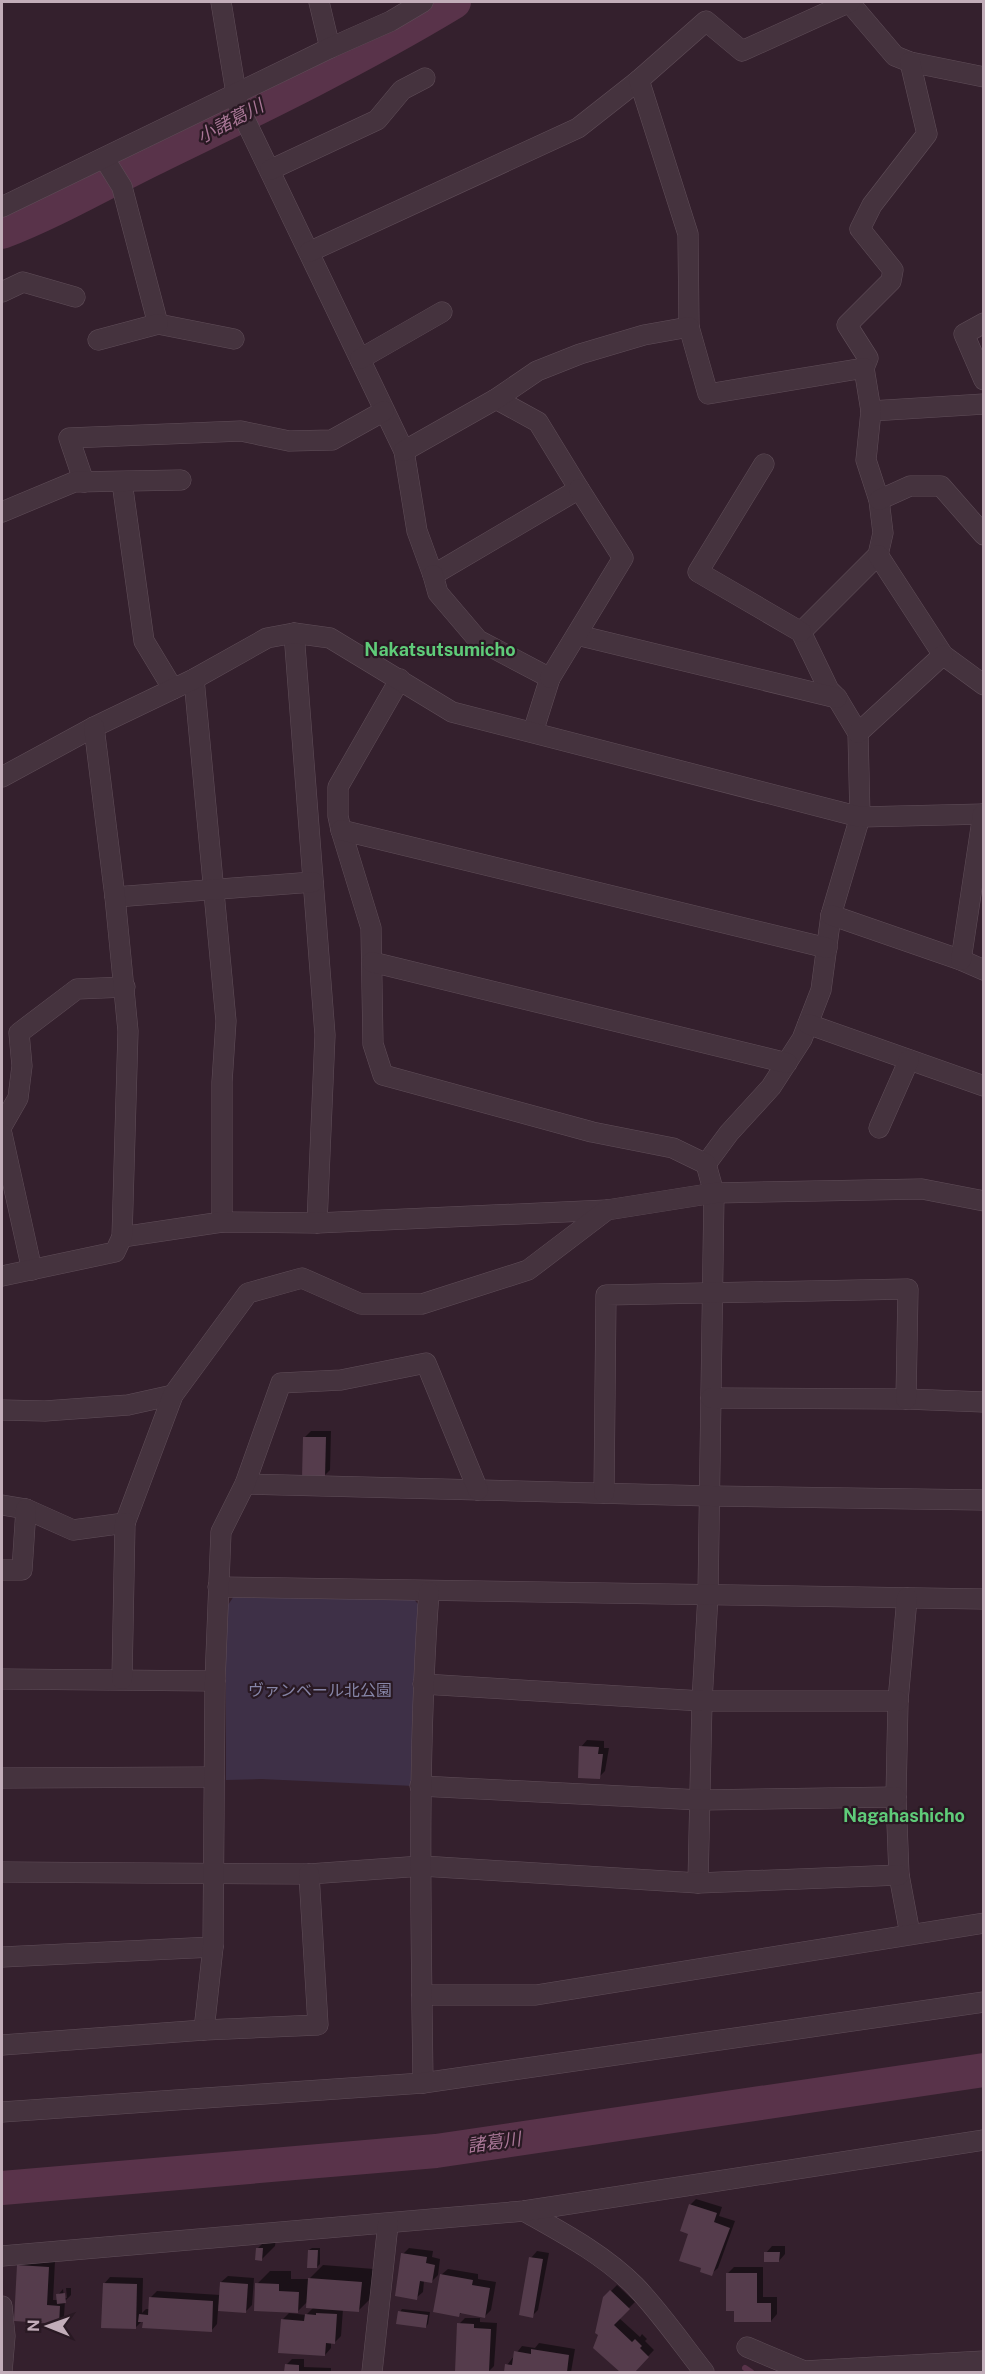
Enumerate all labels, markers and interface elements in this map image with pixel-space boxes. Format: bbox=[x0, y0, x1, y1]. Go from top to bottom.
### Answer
water label: 小諸葛川 bbox=[193, 94, 268, 147]
district label: Nakatsutsumicho bbox=[364, 639, 516, 660]
park label: ヴァンベール北公園 bbox=[248, 1681, 392, 1700]
district label: Nagahashicho bbox=[843, 1805, 965, 1826]
water label: 諸葛川 bbox=[466, 2128, 524, 2156]
north arrow bbox=[18, 2296, 78, 2356]
text: N bbox=[24, 2319, 43, 2332]

